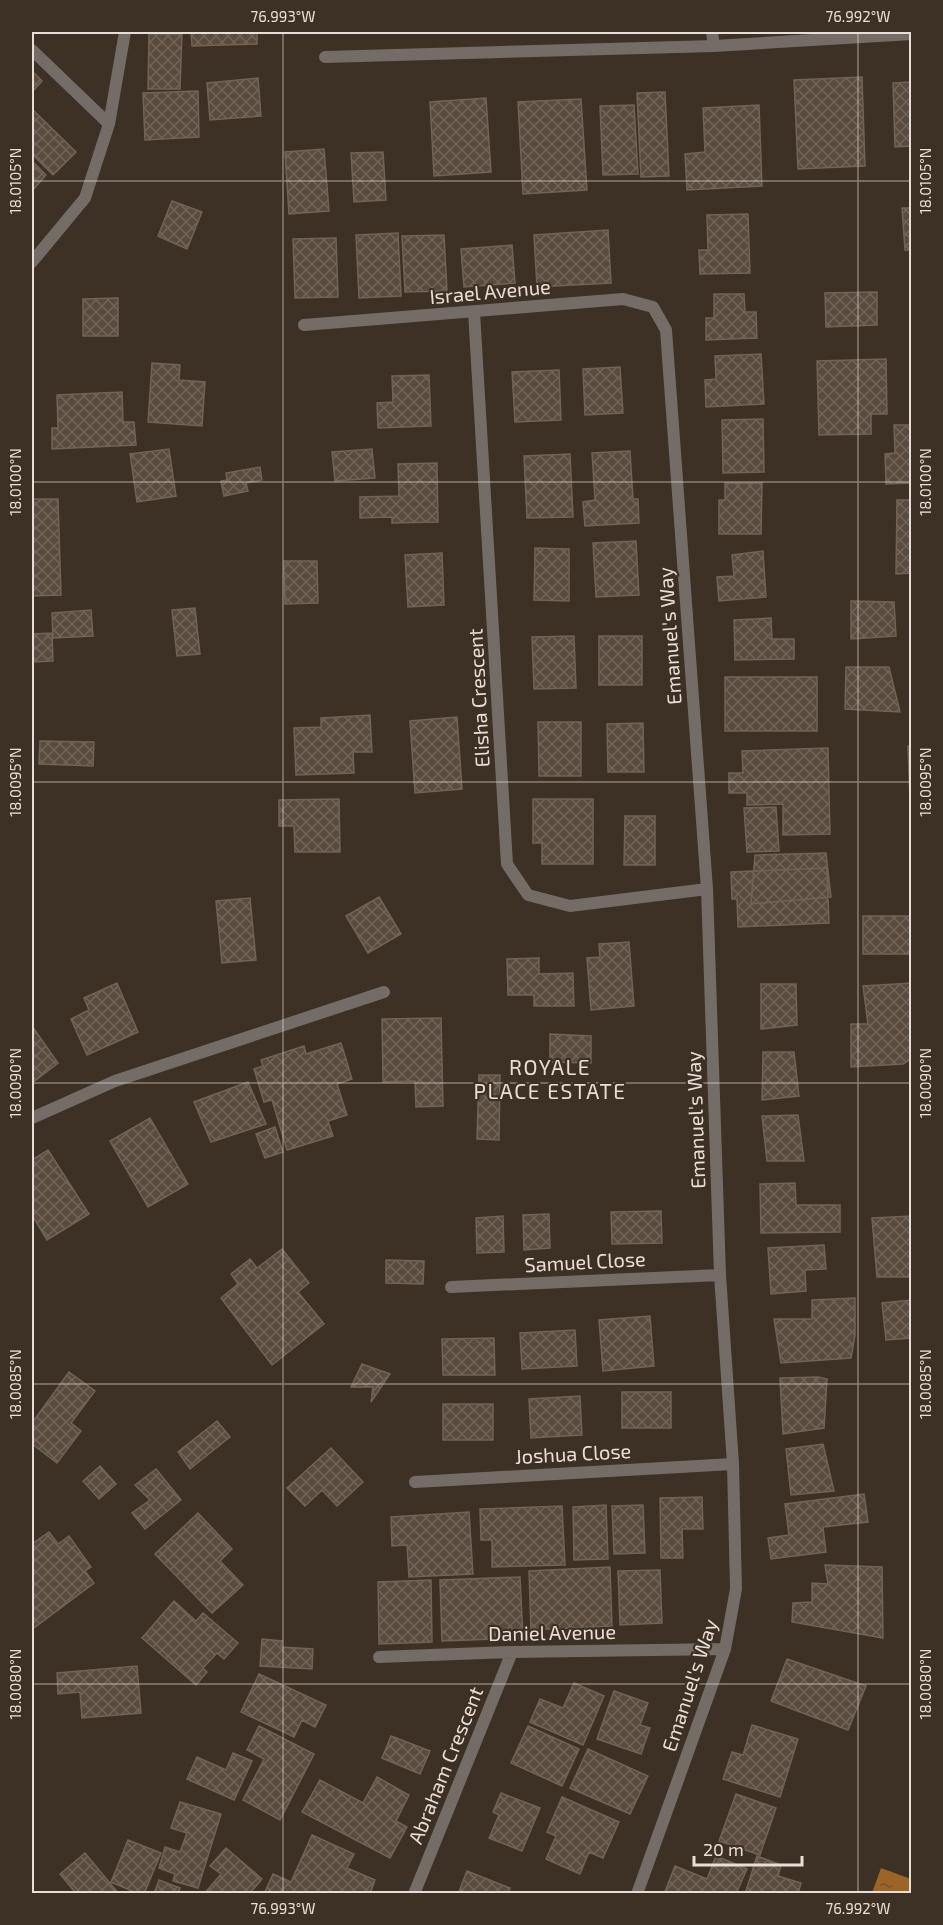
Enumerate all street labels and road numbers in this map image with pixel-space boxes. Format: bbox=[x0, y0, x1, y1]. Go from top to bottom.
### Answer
street label: Israel Avenue bbox=[428, 274, 552, 308]
street label: Emanuel's Way bbox=[652, 566, 686, 706]
street label: Elisha Crescent bbox=[462, 628, 494, 768]
street label: Emanuel's Way bbox=[681, 1050, 709, 1189]
street label: Samuel Close bbox=[524, 1246, 646, 1276]
street label: Joshua Close bbox=[514, 1438, 632, 1468]
street label: Emanuel's Way bbox=[656, 1615, 722, 1754]
street label: Daniel Avenue bbox=[488, 1619, 616, 1645]
street label: Abraham Crescent bbox=[403, 1683, 488, 1847]

